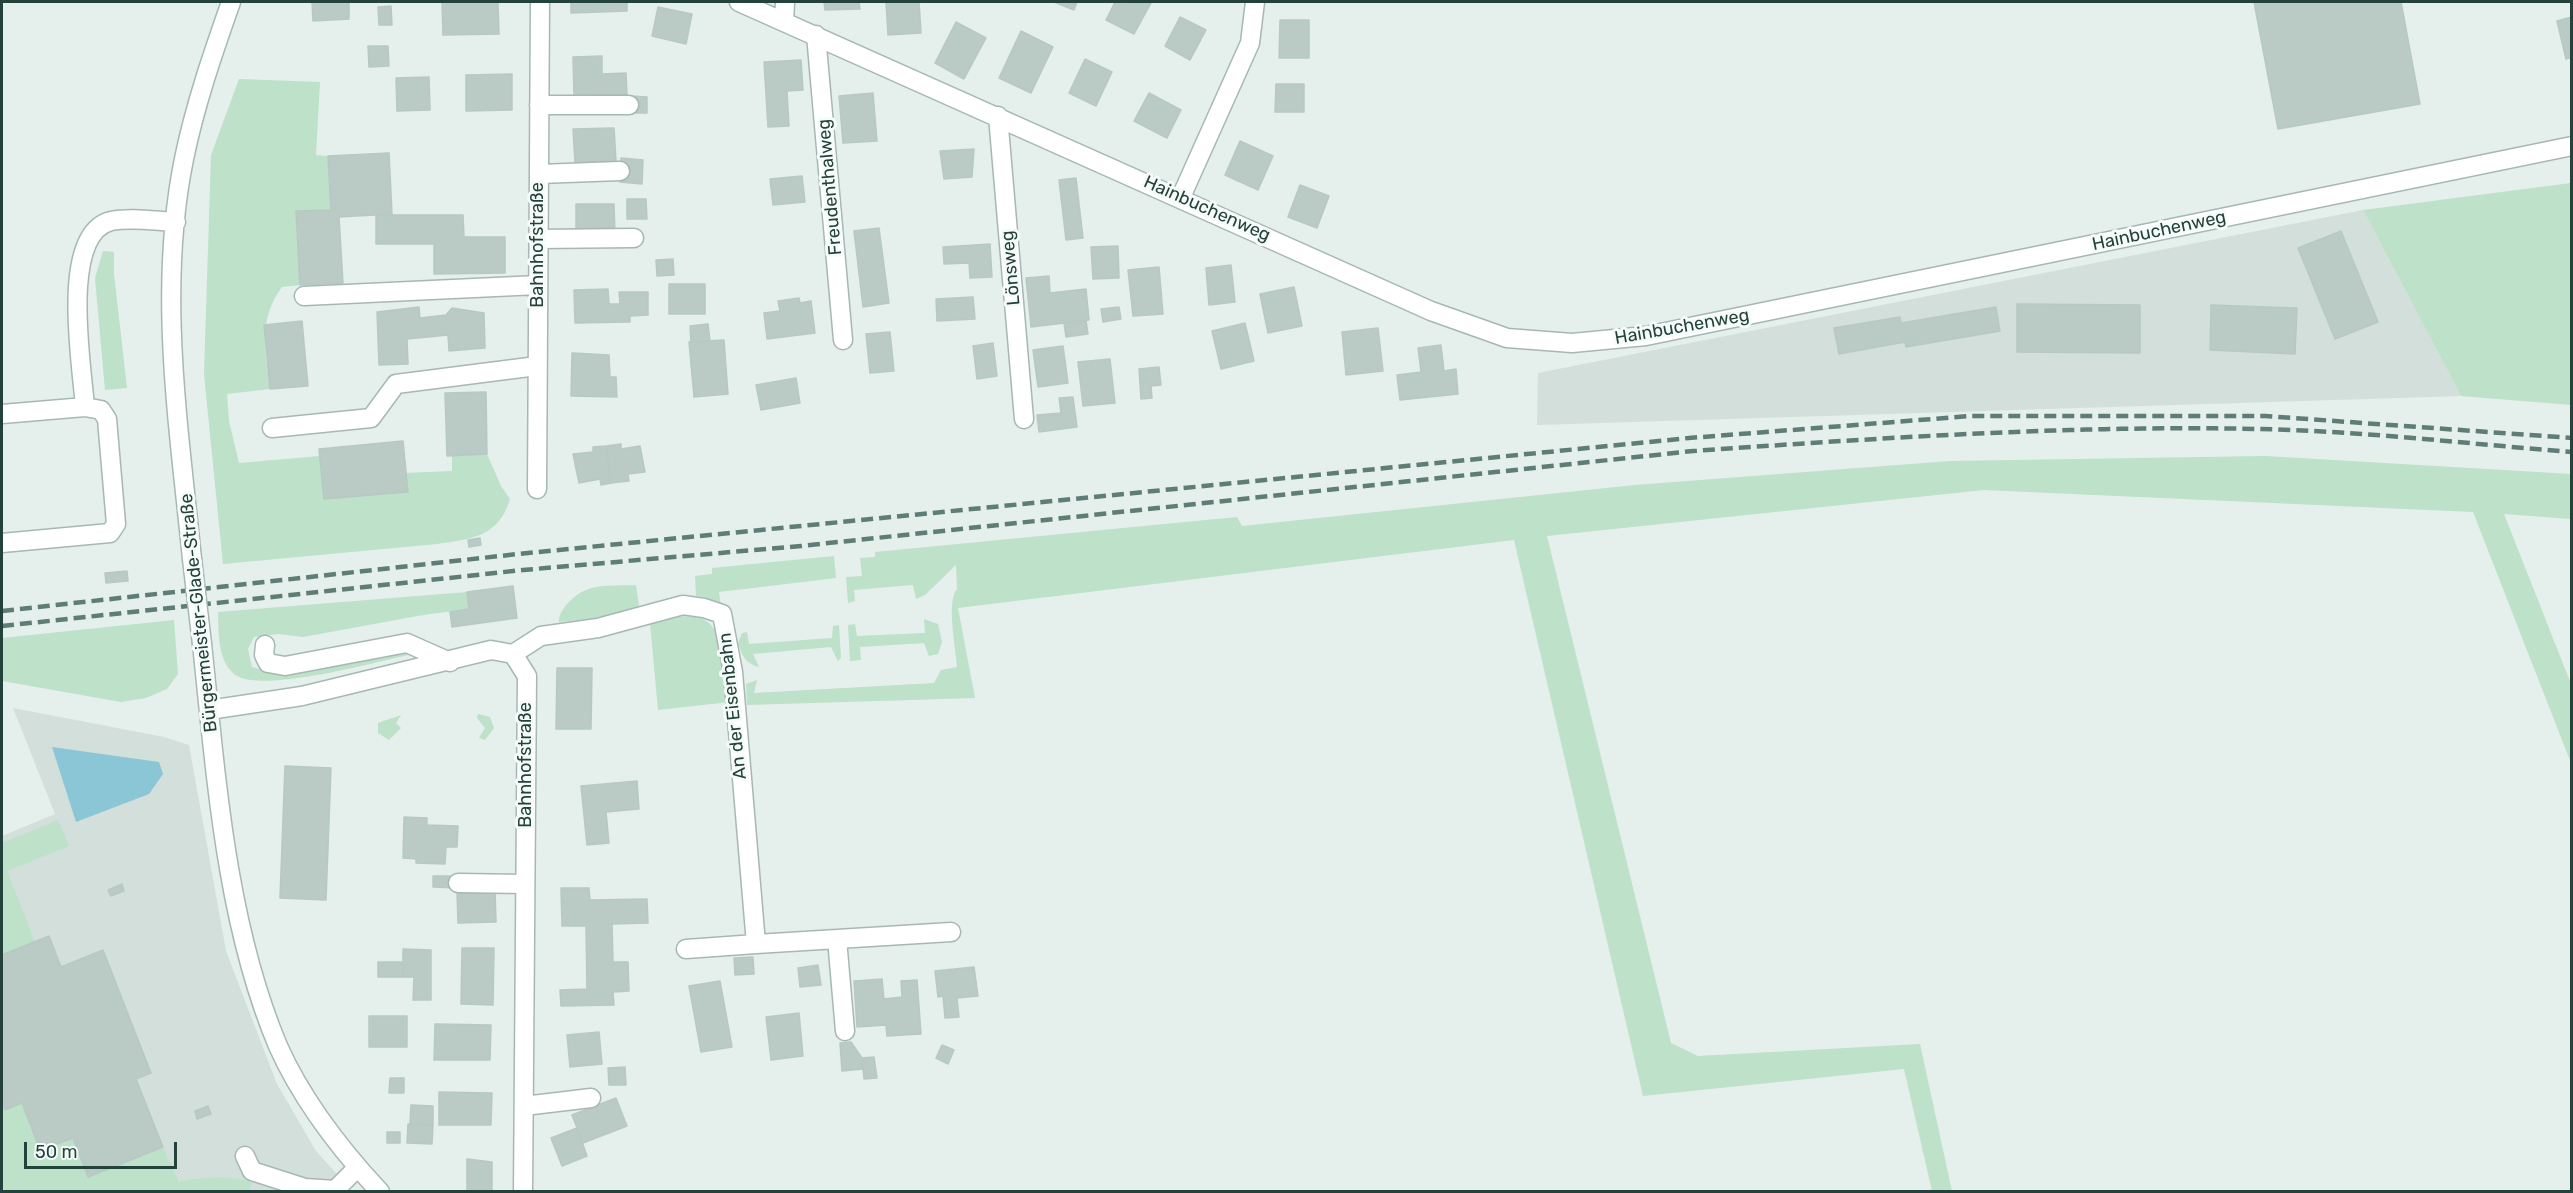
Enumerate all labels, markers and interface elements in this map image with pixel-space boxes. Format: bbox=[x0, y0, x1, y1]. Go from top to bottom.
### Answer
street label: Freudenthalweg bbox=[813, 118, 847, 256]
street label: Hainbuchenweg bbox=[1140, 171, 1274, 247]
street label: Bahnhofstraße bbox=[527, 182, 549, 308]
street label: Hainbuchenweg bbox=[2090, 206, 2228, 256]
street label: Lönsweg bbox=[997, 230, 1025, 306]
street label: Hainbuchenweg bbox=[1613, 305, 1751, 349]
street label: Bürgermeister-Glade-Straße bbox=[176, 493, 222, 733]
street label: An der Eisenbahn bbox=[715, 632, 751, 780]
street label: Bahnhofstraße bbox=[515, 702, 537, 828]
scale bar bbox=[27, 1130, 180, 1168]
text: 50 m bbox=[35, 1141, 78, 1163]

